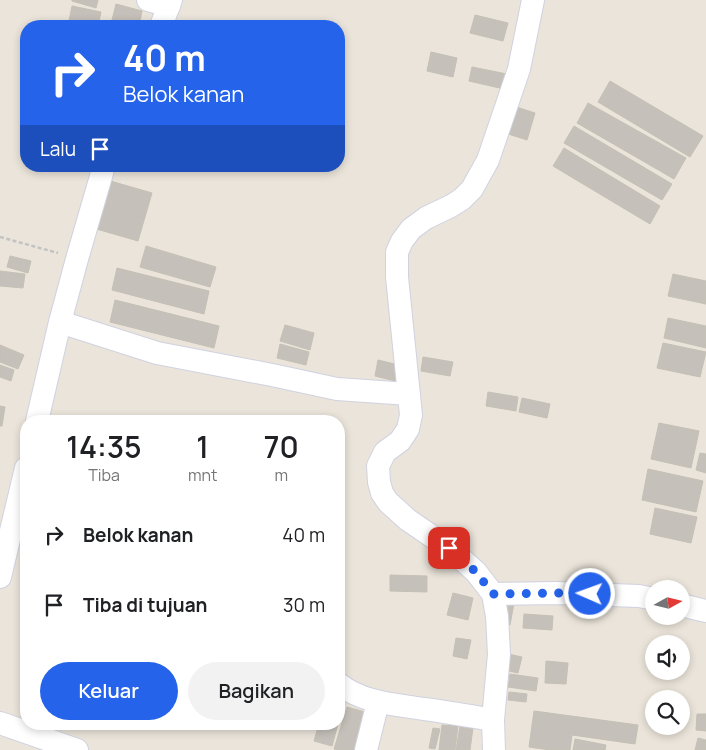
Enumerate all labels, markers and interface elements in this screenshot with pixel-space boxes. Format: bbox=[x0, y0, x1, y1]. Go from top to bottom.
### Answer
text: 40 m bbox=[123, 34, 206, 82]
icon: right bbox=[40, 40, 105, 105]
text: Belok kanan bbox=[123, 79, 244, 109]
icon: arrive bbox=[86, 135, 114, 163]
text: Lalu bbox=[40, 136, 76, 162]
text: 14:35 bbox=[66, 426, 142, 467]
text: 1 bbox=[196, 426, 209, 467]
text: 70 bbox=[264, 426, 299, 467]
text: Tiba bbox=[88, 464, 120, 486]
text: mnt bbox=[188, 464, 217, 486]
text: m bbox=[274, 464, 288, 486]
icon: right bbox=[40, 521, 68, 549]
text: Belok kanan bbox=[83, 522, 193, 548]
text: 40 m bbox=[282, 522, 325, 548]
pin bbox=[428, 527, 470, 569]
icon: arrive bbox=[435, 534, 463, 562]
position arrow bbox=[563, 567, 615, 619]
north arrow bbox=[645, 580, 690, 625]
map controls bbox=[645, 580, 690, 735]
icon: arrive bbox=[40, 591, 68, 619]
text: Tiba di tujuan bbox=[83, 592, 207, 618]
text: 30 m bbox=[283, 592, 325, 618]
button: sound bbox=[645, 635, 690, 680]
button: Keluar bbox=[40, 662, 178, 720]
button: Bagikan bbox=[188, 662, 325, 720]
button: search bbox=[645, 690, 690, 735]

